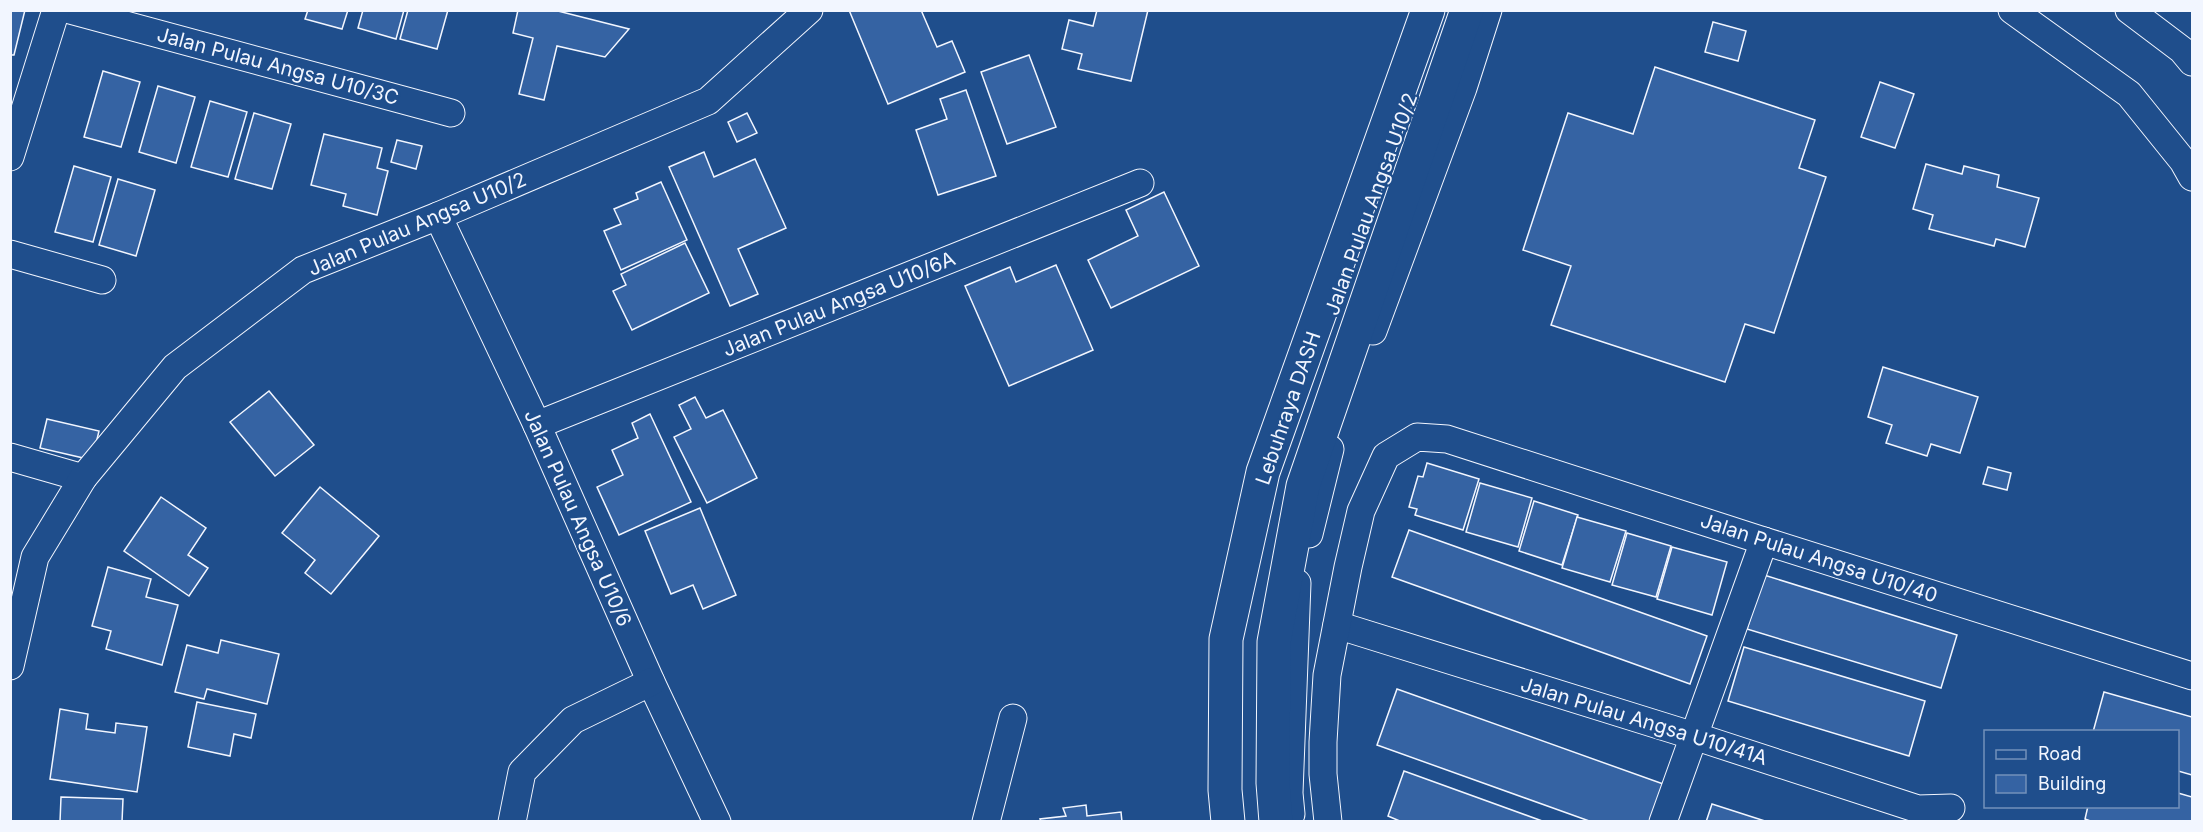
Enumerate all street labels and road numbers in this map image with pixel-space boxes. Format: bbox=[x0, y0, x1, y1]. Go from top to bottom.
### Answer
street label: Jalan Pulau Angsa U10/3C bbox=[154, 22, 402, 110]
street label: Jalan Pulau Angsa U10/2 bbox=[1320, 90, 1422, 318]
street label: Jalan Pulau Angsa U10/2 bbox=[304, 167, 530, 281]
street label: Jalan Pulau Angsa U10/6A bbox=[719, 246, 959, 362]
street label: Lebuhraya DASH bbox=[1251, 328, 1325, 488]
street label: Jalan Pulau Angsa U10/6 bbox=[519, 406, 637, 630]
street label: Jalan Pulau Angsa U10/40 bbox=[1697, 508, 1941, 608]
street label: Jalan Pulau Angsa U10/41A bbox=[1518, 672, 1771, 770]

